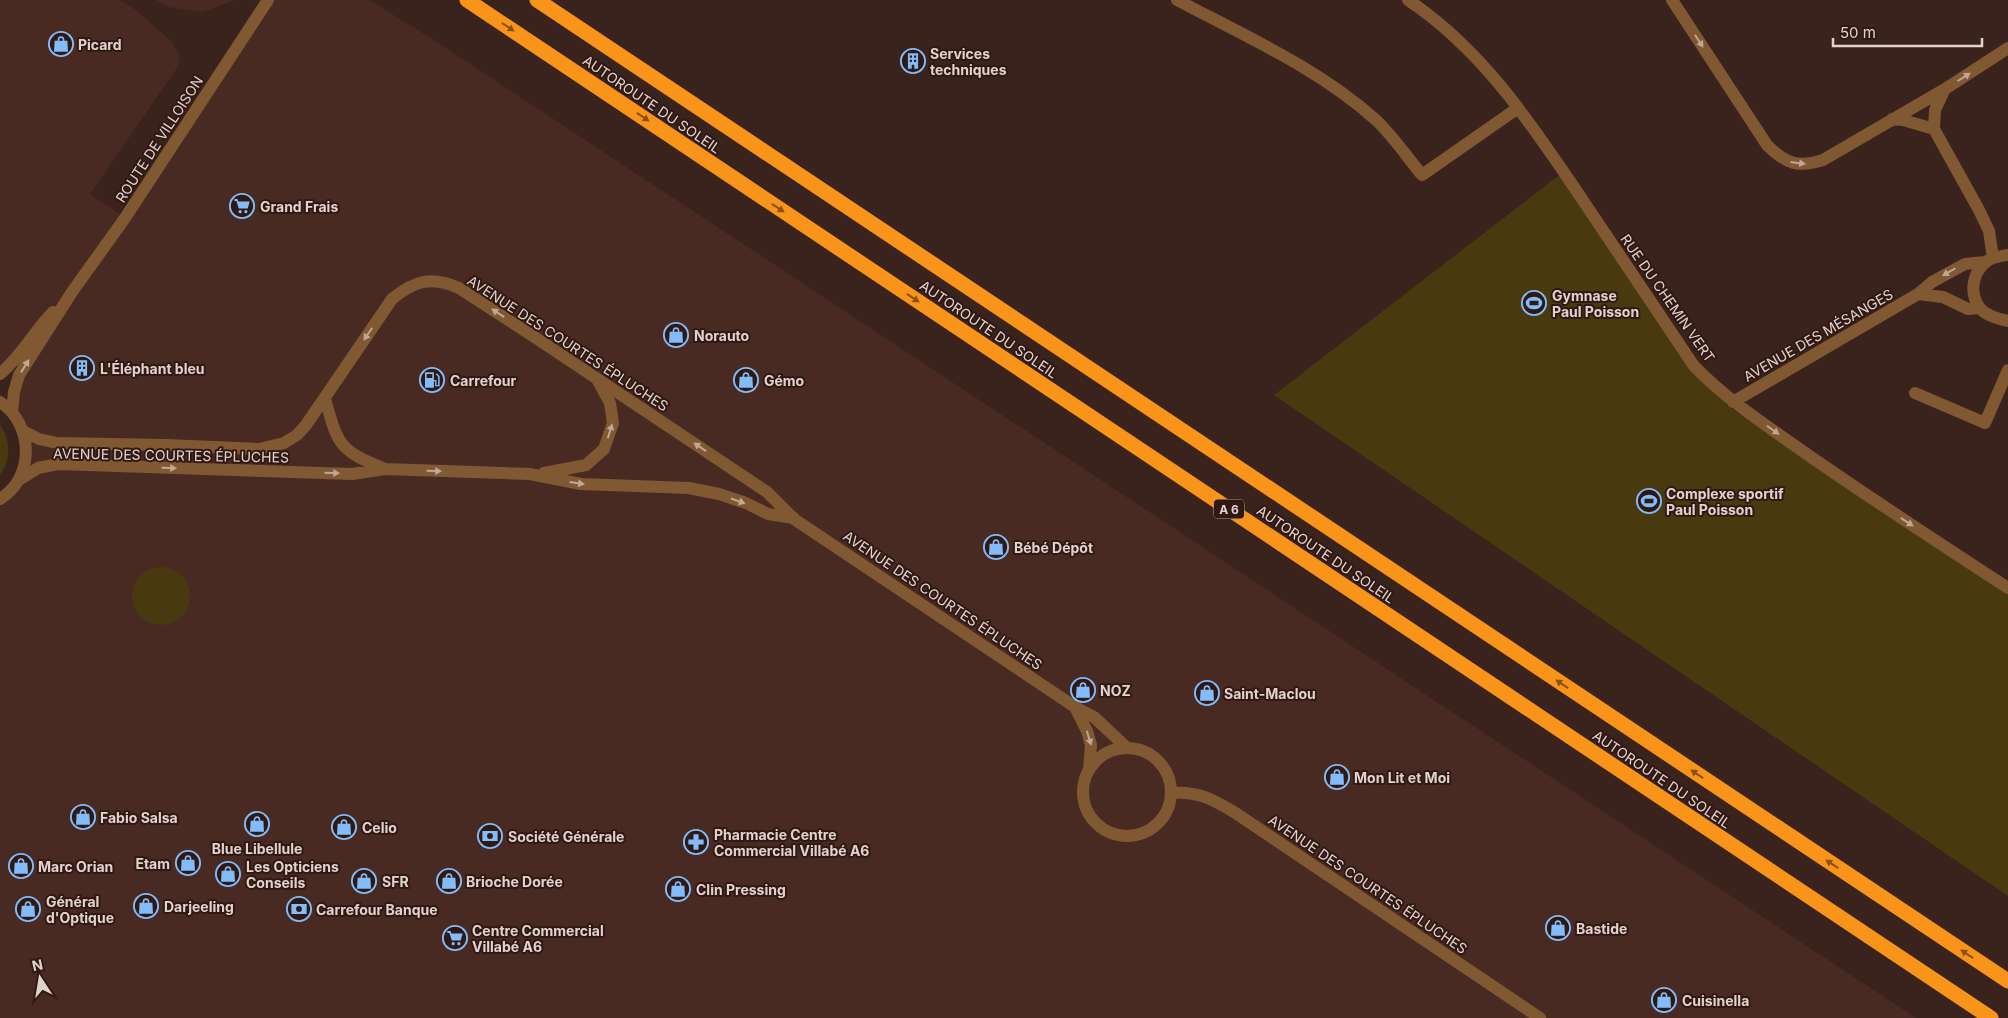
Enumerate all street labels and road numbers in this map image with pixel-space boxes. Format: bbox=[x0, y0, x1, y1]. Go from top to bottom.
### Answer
street label: AUTOROUTE DU SOLEIL bbox=[580, 51, 724, 157]
street label: ROUTE DE VILLOISON bbox=[112, 72, 206, 206]
street label: RUE DU CHEMIN VERT bbox=[1617, 231, 1719, 365]
street label: AVENUE DES COURTES ÉPLUCHES bbox=[464, 272, 672, 414]
street label: AUTOROUTE DU SOLEIL bbox=[917, 276, 1061, 382]
street label: AVENUE DES MÉSANGES bbox=[1740, 285, 1896, 385]
street label: AVENUE DES COURTES ÉPLUCHES bbox=[53, 444, 289, 466]
road number: A 6 bbox=[1214, 499, 1244, 518]
street label: AUTOROUTE DU SOLEIL bbox=[1254, 501, 1398, 607]
street label: AVENUE DES COURTES ÉPLUCHES bbox=[840, 527, 1046, 673]
street label: AUTOROUTE DU SOLEIL bbox=[1590, 726, 1734, 832]
street label: AVENUE DES COURTES ÉPLUCHES bbox=[1265, 811, 1471, 957]

